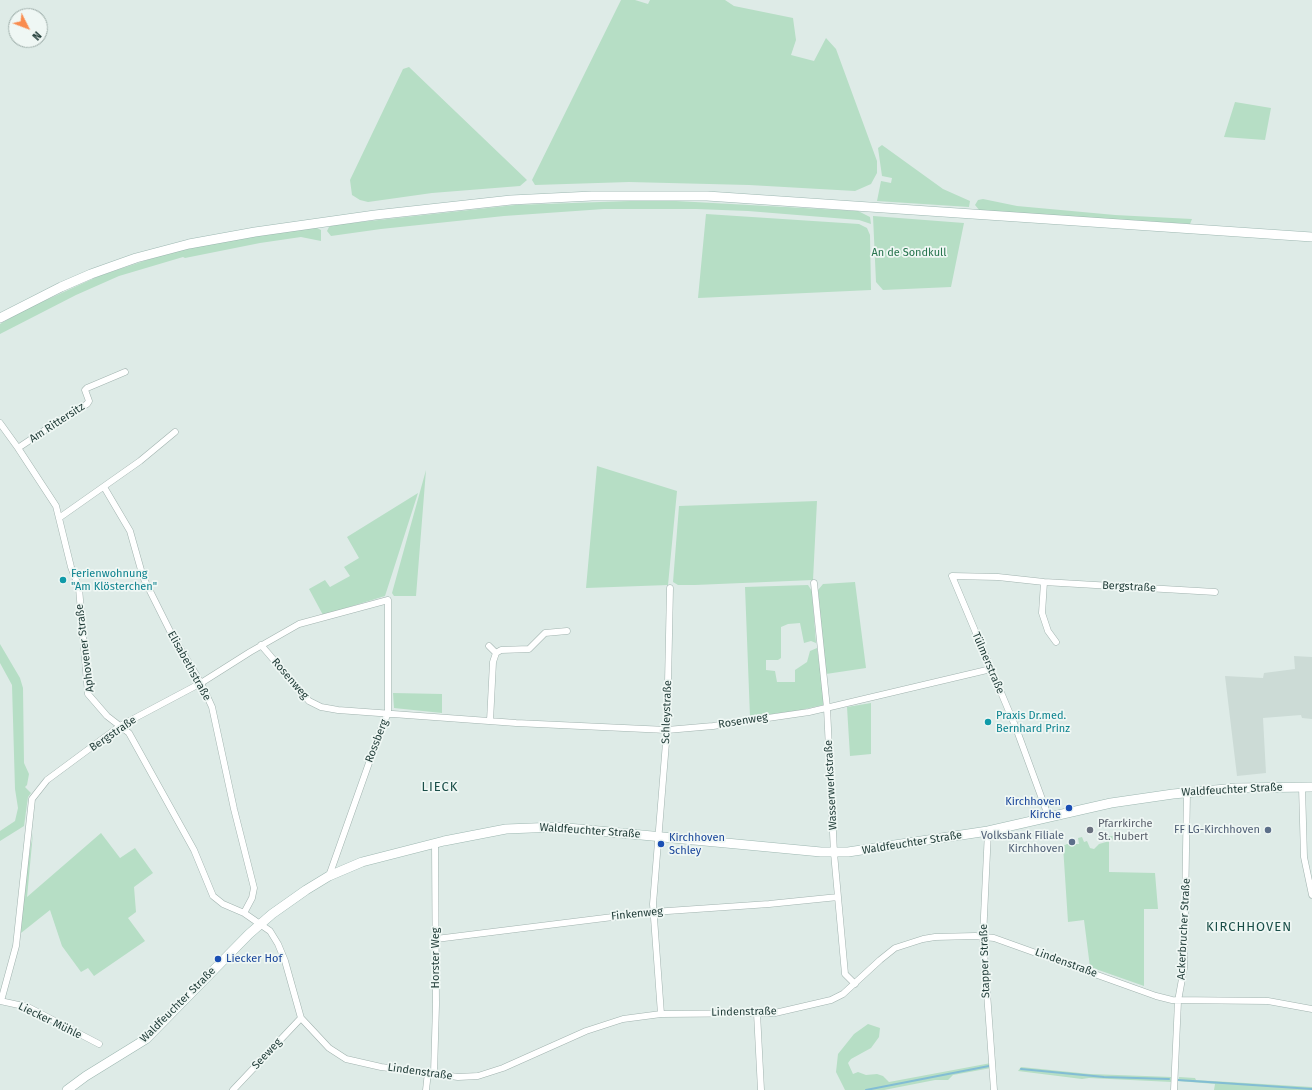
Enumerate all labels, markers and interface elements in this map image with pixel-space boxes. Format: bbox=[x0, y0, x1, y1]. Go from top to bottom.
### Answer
north arrow bbox=[8, 8, 48, 48]
text: N bbox=[29, 29, 44, 43]
park label: An de Sondkull bbox=[872, 246, 946, 260]
street label: Am Rittersitz bbox=[27, 400, 87, 446]
place label: Ferienwohnung "Am Klösterchen" bbox=[71, 567, 157, 593]
marker: Ferienwohnung "Am Klösterchen" bbox=[58, 575, 68, 585]
street label: Bergstraße bbox=[1102, 579, 1156, 595]
street label: Aphovener Straße bbox=[73, 603, 97, 693]
street label: Elisabethstraße bbox=[164, 629, 214, 703]
street label: Tülmerstraße bbox=[969, 630, 1007, 696]
street label: Rosenweg bbox=[269, 656, 311, 702]
street label: Schleystraße bbox=[659, 680, 675, 744]
place label: Praxis Dr.med. Bernhard Prinz bbox=[996, 709, 1070, 735]
street label: Rosenweg bbox=[717, 711, 769, 731]
street label: Bergstraße bbox=[87, 713, 139, 755]
street label: Rossberg bbox=[363, 717, 391, 765]
marker: Praxis Dr.med. Bernhard Prinz bbox=[983, 717, 993, 727]
street label: Wasserwerkstraße bbox=[822, 740, 840, 830]
district label: LIECK bbox=[421, 779, 459, 795]
street label: Waldfeuchter Straße bbox=[1181, 781, 1283, 799]
place label: Kirchhoven Kirche bbox=[1005, 795, 1061, 821]
marker: Kirchhoven Kirche bbox=[1064, 803, 1074, 813]
place label: Pfarrkirche St. Hubert bbox=[1098, 817, 1153, 843]
street label: Waldfeuchter Straße bbox=[539, 821, 641, 841]
place label: FF LG-Kirchhoven bbox=[1174, 823, 1260, 837]
marker: Pfarrkirche St. Hubert bbox=[1085, 825, 1095, 835]
marker: FF LG-Kirchhoven bbox=[1263, 825, 1273, 835]
street label: Waldfeuchter Straße bbox=[861, 829, 963, 857]
place label: Volksbank Filiale Kirchhoven bbox=[981, 829, 1064, 855]
place label: Kirchhoven Schley bbox=[669, 831, 725, 857]
marker: Volksbank Filiale Kirchhoven bbox=[1067, 837, 1077, 847]
marker: Kirchhoven Schley bbox=[656, 839, 666, 849]
street label: Ackerbrucher Straße bbox=[1175, 878, 1193, 980]
street label: Finkenweg bbox=[610, 905, 664, 923]
district label: KIRCHHOVEN bbox=[1206, 919, 1292, 935]
street label: Stapper Straße bbox=[977, 924, 993, 998]
street label: Horster Weg bbox=[429, 928, 443, 988]
street label: Lindenstraße bbox=[1033, 946, 1099, 980]
place label: Liecker Hof bbox=[226, 952, 282, 966]
marker: Liecker Hof bbox=[213, 954, 223, 964]
street label: Waldfeuchter Straße bbox=[138, 965, 218, 1045]
street label: Liecker Mühle bbox=[16, 1000, 84, 1042]
street label: Lindenstraße bbox=[711, 1005, 777, 1019]
street label: Seeweg bbox=[249, 1036, 285, 1072]
street label: Lindenstraße bbox=[387, 1061, 453, 1083]

